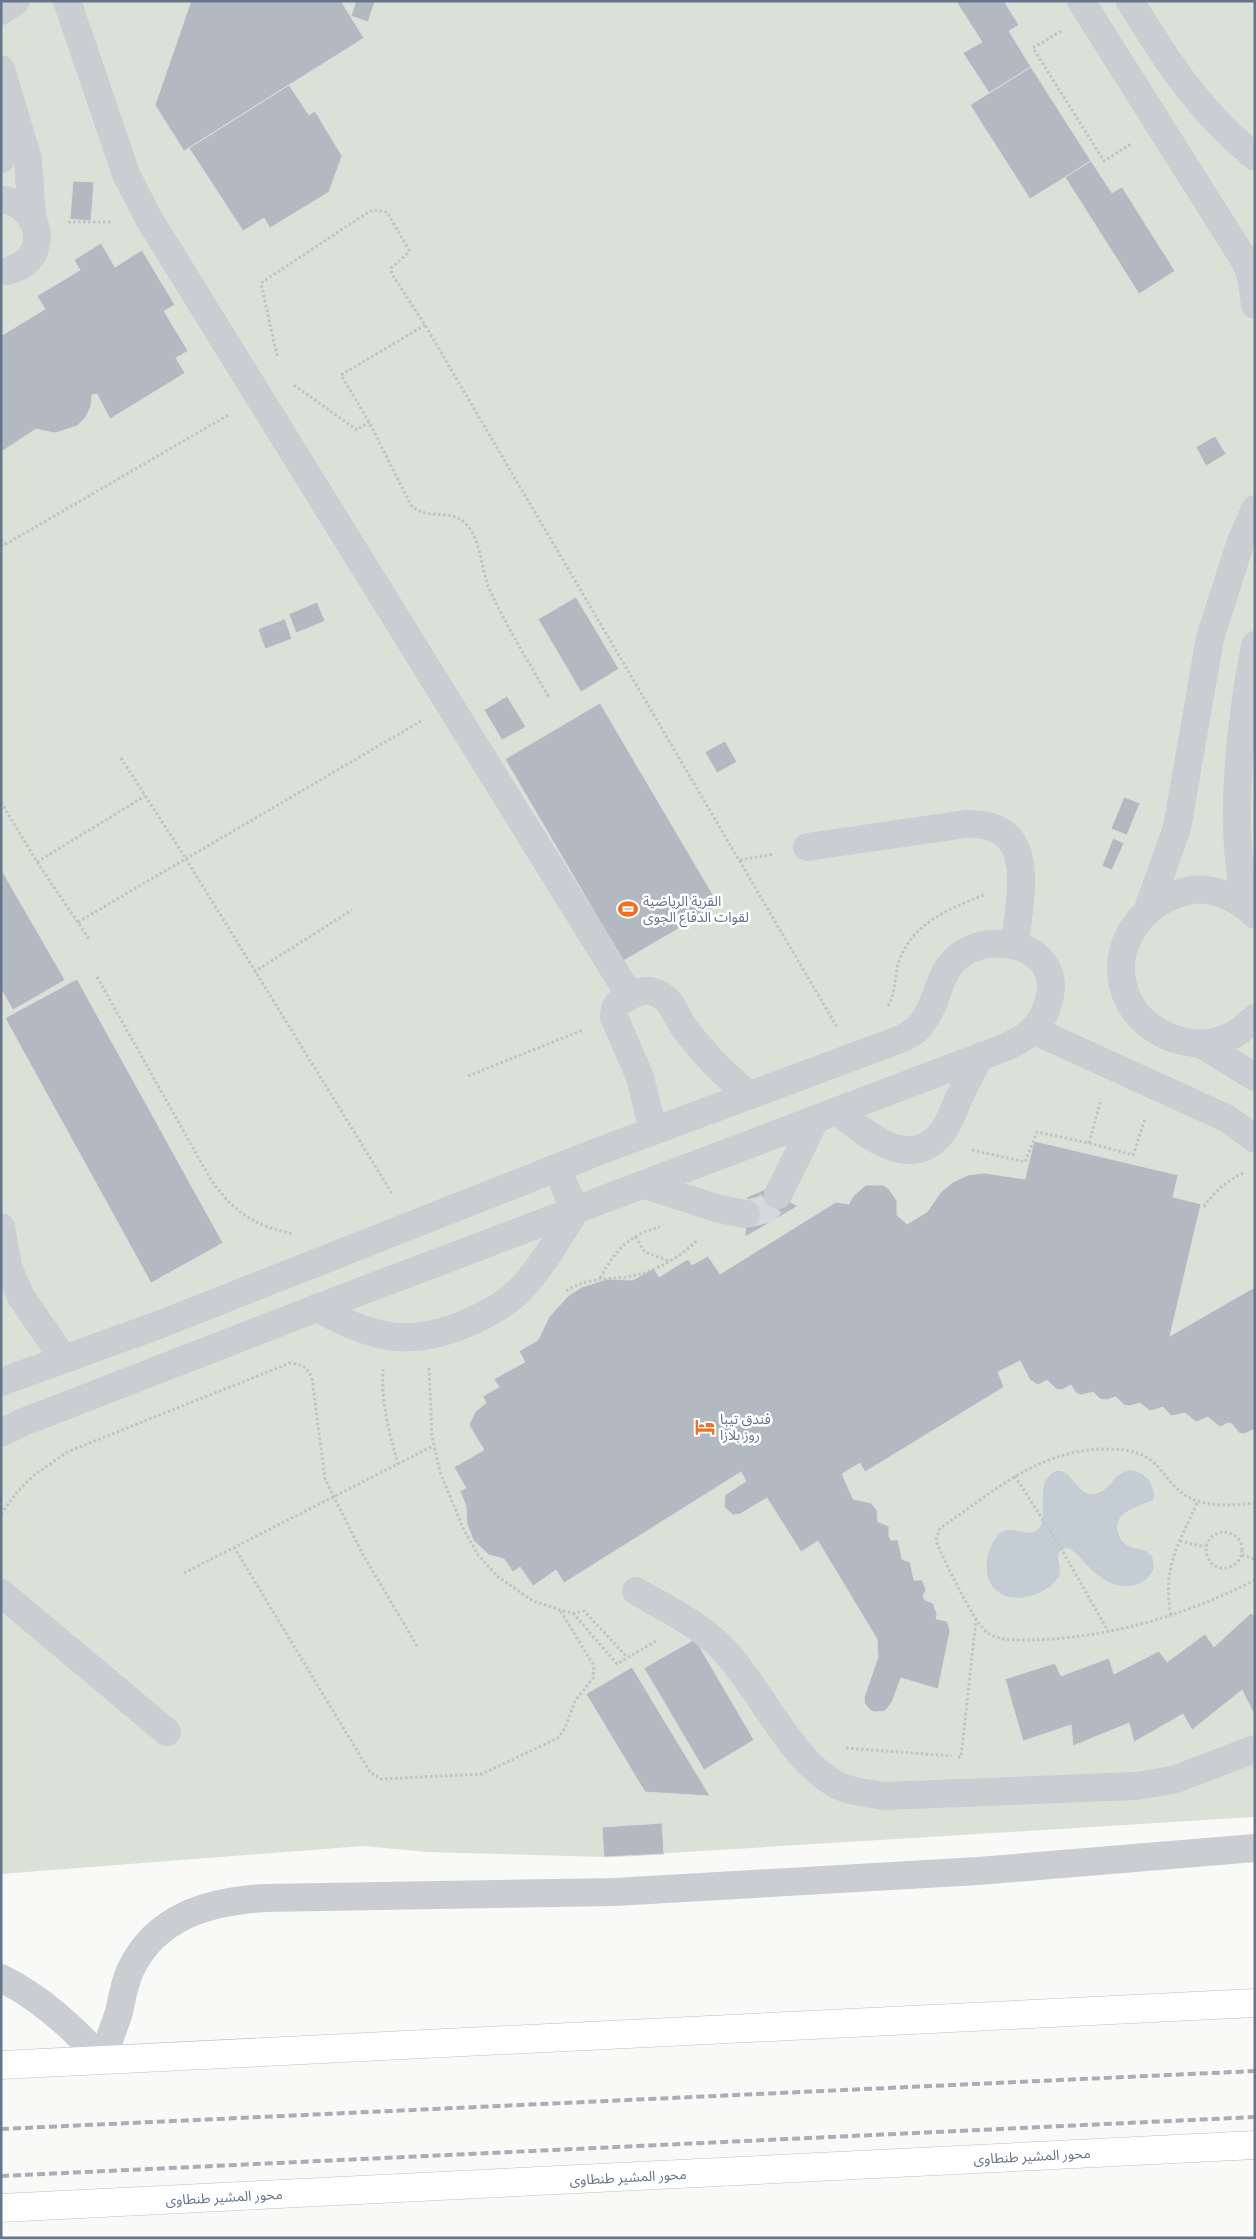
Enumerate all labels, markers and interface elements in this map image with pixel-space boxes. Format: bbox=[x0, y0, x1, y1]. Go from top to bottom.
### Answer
place label: القرية الرياضية لقوات الدفاع الجوى bbox=[643, 892, 749, 928]
sports icon: القرية الرياضية لقوات الدفاع الجوى bbox=[617, 898, 639, 920]
place label: فندق تيبا روز بلازا bbox=[720, 1410, 771, 1444]
hotel icon: فندق تيبا روز بلازا bbox=[694, 1416, 716, 1438]
street label: محور المشير طنطاوى bbox=[973, 2144, 1091, 2168]
street label: محور المشير طنطاوى bbox=[569, 2165, 687, 2189]
street label: محور المشير طنطاوى bbox=[165, 2185, 283, 2209]

